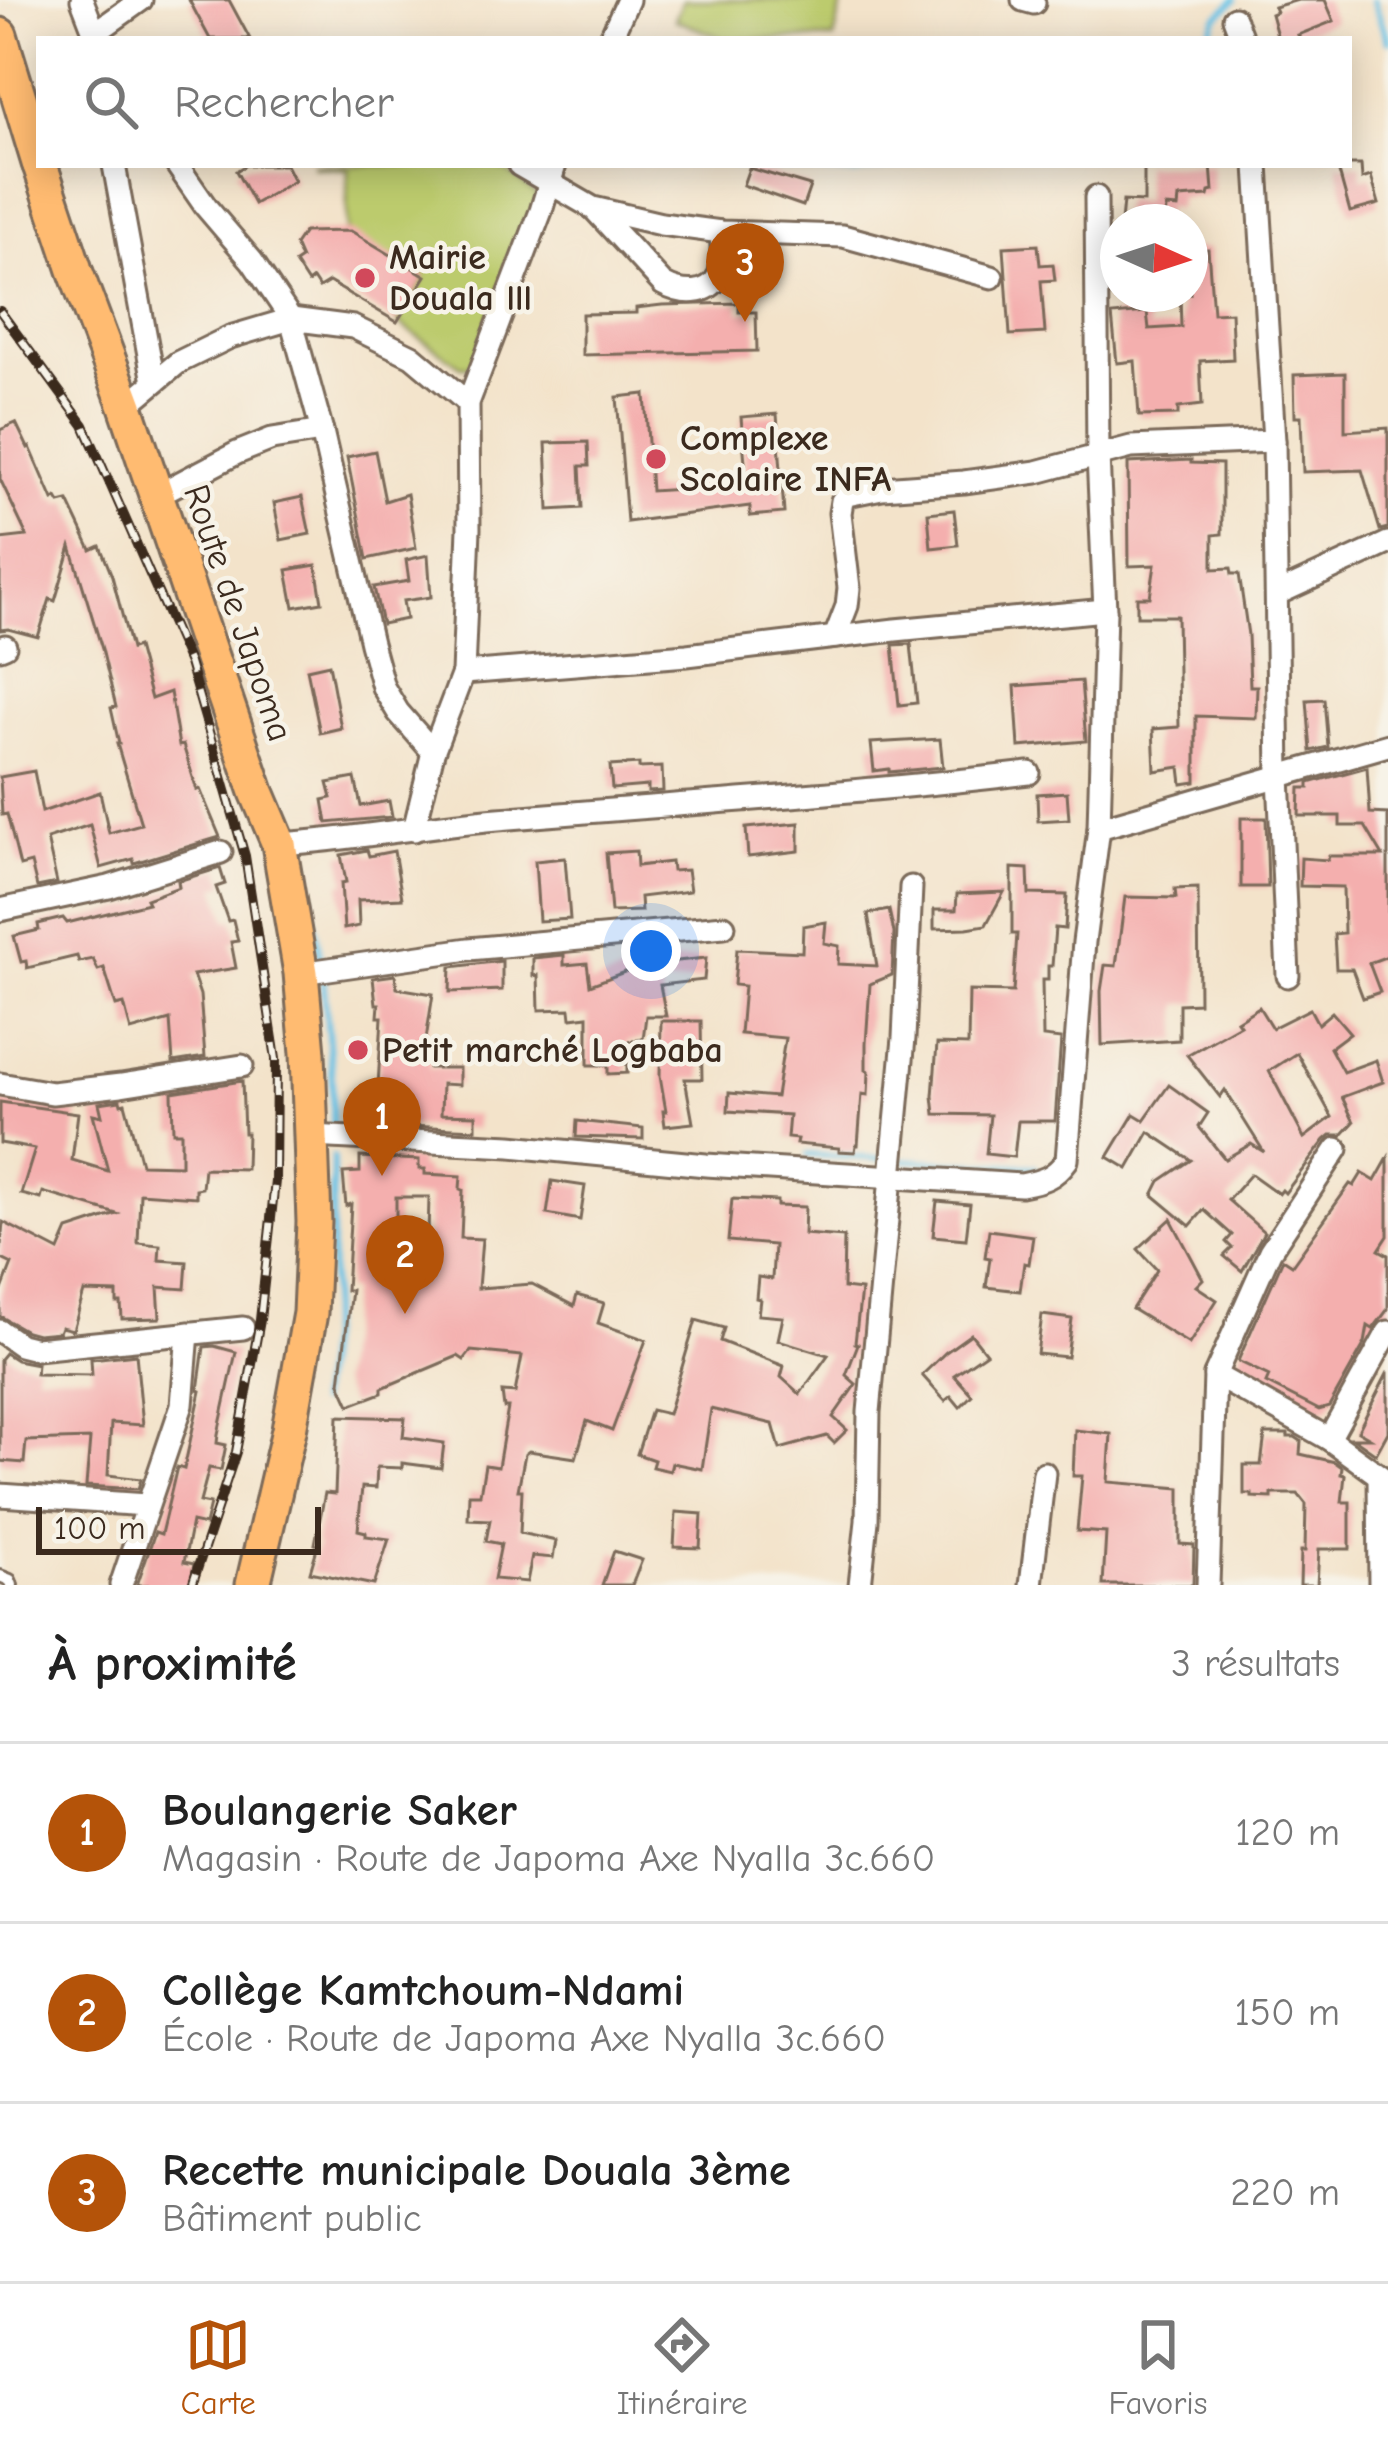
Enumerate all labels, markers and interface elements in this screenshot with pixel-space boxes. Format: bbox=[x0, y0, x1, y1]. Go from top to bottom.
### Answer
search box bbox=[36, 36, 1352, 168]
icon: search bbox=[78, 69, 144, 135]
text: Rechercher bbox=[174, 76, 394, 128]
north arrow bbox=[1100, 204, 1208, 312]
pin: 3 bbox=[706, 223, 784, 322]
place label: Mairie Douala lll bbox=[389, 237, 532, 319]
marker: Mairie Douala lll bbox=[352, 265, 378, 291]
place label: Complexe Scolaire INFA bbox=[680, 418, 891, 500]
marker: Complexe Scolaire INFA bbox=[643, 446, 669, 472]
street label: Route de Japoma bbox=[175, 479, 301, 747]
your location bbox=[621, 921, 681, 981]
place label: Petit marché Logbaba bbox=[382, 1030, 723, 1071]
marker: Petit marché Logbaba bbox=[345, 1037, 371, 1063]
pin: 1 bbox=[343, 1077, 421, 1176]
pin: 2 bbox=[366, 1215, 444, 1314]
scale bar bbox=[36, 1501, 321, 1554]
text: 100 m bbox=[54, 1509, 146, 1547]
text: À proximité bbox=[48, 1634, 297, 1693]
text: 3 résultats bbox=[1171, 1641, 1340, 1686]
text: Boulangerie Saker bbox=[162, 1784, 517, 1836]
text: 1 bbox=[79, 1810, 95, 1855]
text: 120 m bbox=[1235, 1810, 1340, 1855]
text: Magasin · Route de Japoma Axe Nyalla 3c.660 bbox=[162, 1836, 935, 1881]
text: Collège Kamtchoum-Ndami bbox=[162, 1964, 684, 2016]
text: 2 bbox=[77, 1990, 97, 2035]
text: 150 m bbox=[1234, 1990, 1340, 2035]
text: École · Route de Japoma Axe Nyalla 3c.660 bbox=[162, 2016, 886, 2061]
text: Recette municipale Douala 3ème bbox=[162, 2144, 791, 2196]
text: 3 bbox=[77, 2170, 97, 2215]
text: 220 m bbox=[1230, 2170, 1340, 2215]
text: Bâtiment public bbox=[162, 2196, 422, 2241]
tab: Carte bbox=[180, 2312, 256, 2422]
tab: Itinéraire bbox=[617, 2312, 747, 2422]
tab: Favoris bbox=[1108, 2312, 1208, 2422]

